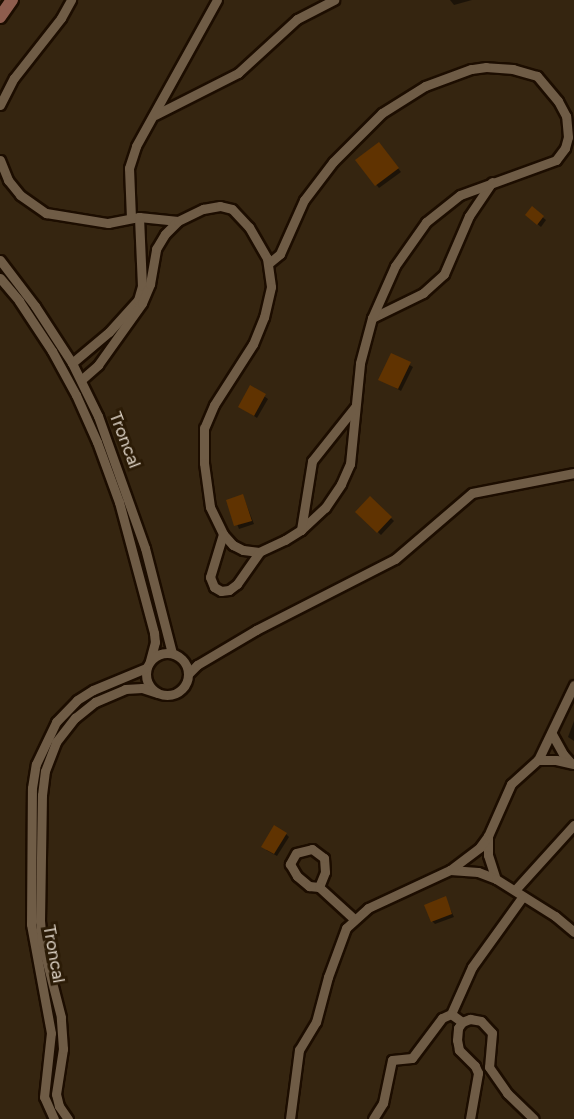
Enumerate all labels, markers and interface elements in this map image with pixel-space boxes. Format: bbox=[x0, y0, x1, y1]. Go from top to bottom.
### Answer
street label: Troncal bbox=[104, 409, 146, 471]
street label: Troncal bbox=[38, 923, 70, 985]

